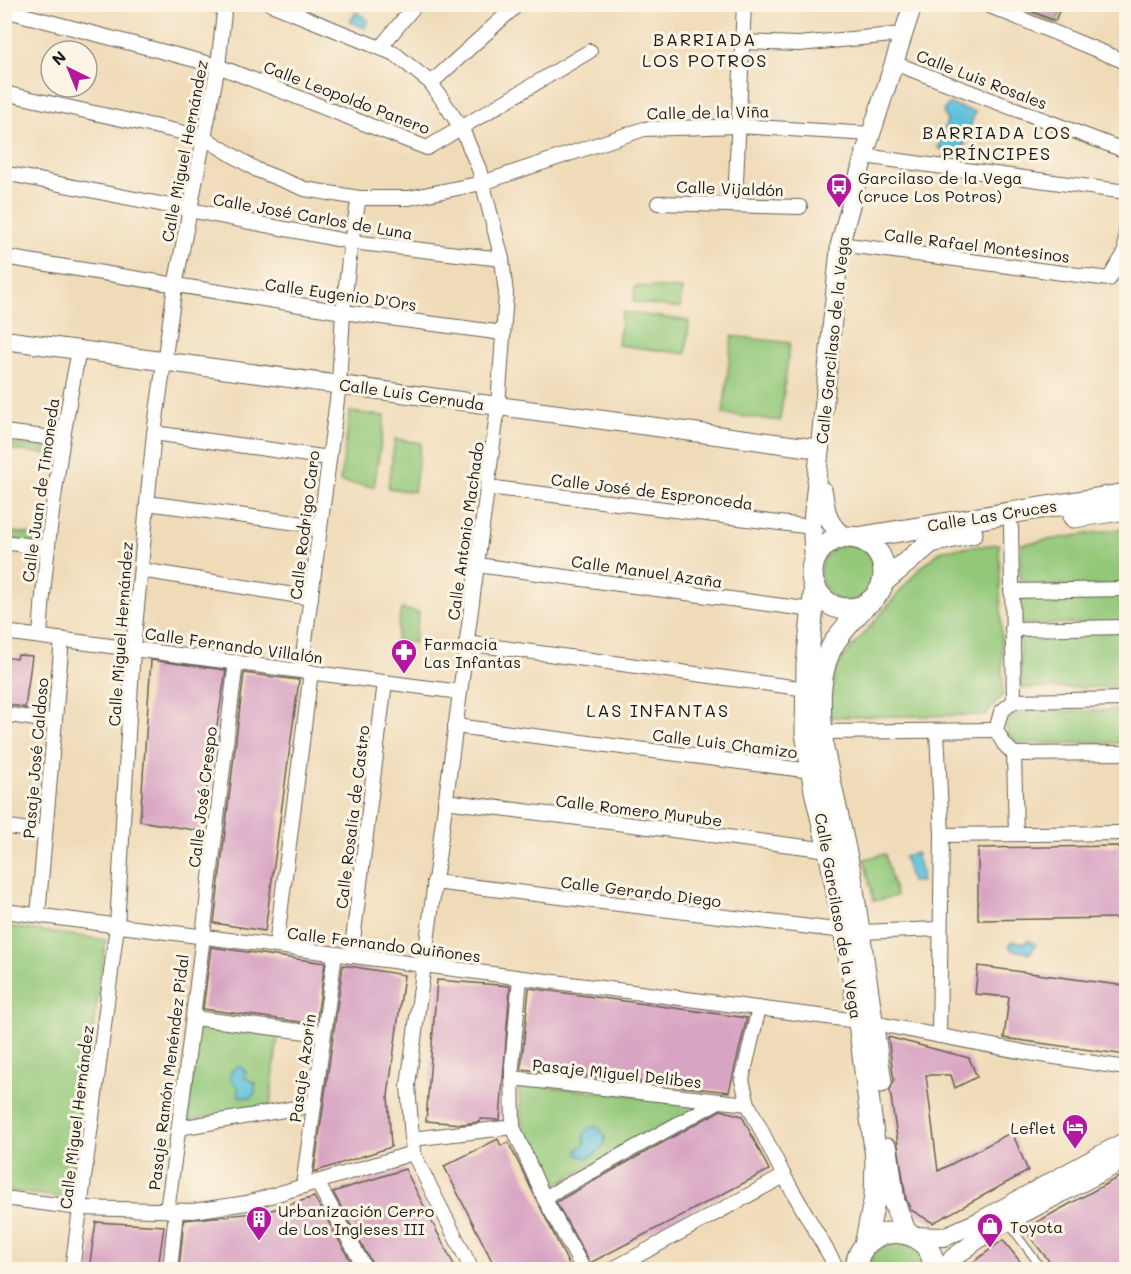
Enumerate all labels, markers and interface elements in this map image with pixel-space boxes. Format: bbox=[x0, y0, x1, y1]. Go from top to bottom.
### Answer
district label: BARRIADA LOS POTROS bbox=[642, 27, 768, 72]
north arrow bbox=[39, 39, 99, 99]
street label: Calle Luis Rosales bbox=[914, 44, 1050, 114]
text: N bbox=[47, 46, 70, 69]
street label: Calle Leopoldo Panero bbox=[261, 56, 433, 138]
street label: Calle Miguel Hernández bbox=[156, 58, 212, 244]
street label: Calle de la Viña bbox=[646, 100, 770, 124]
district label: BARRIADA LOS PRÍNCIPES bbox=[922, 120, 1072, 165]
place label: Garcilaso de la Vega (cruce Los Potros) bbox=[858, 167, 1022, 206]
bus stop icon: Garcilaso de la Vega (cruce Los Potros) bbox=[824, 171, 854, 209]
street label: Calle Vijaldón bbox=[676, 176, 784, 200]
street label: Calle José Carlos de Luna bbox=[211, 188, 415, 244]
street label: Calle Rafael Montesinos bbox=[883, 223, 1071, 267]
street label: Calle Garcilaso de la Vega bbox=[811, 235, 853, 445]
street label: Calle Eugenio D'Ors bbox=[264, 273, 418, 315]
street label: Calle Luis Cernuda bbox=[338, 373, 486, 415]
street label: Calle Juan de Timoneda bbox=[17, 396, 63, 584]
street label: Calle Antonio Machado bbox=[442, 440, 488, 622]
street label: Calle Rodrigo Caro bbox=[284, 449, 324, 601]
street label: Calle José de Espronceda bbox=[550, 468, 754, 514]
street label: Calle Las Cruces bbox=[926, 494, 1058, 536]
street label: Calle Miguel Hernández bbox=[103, 541, 137, 727]
street label: Calle Manuel Azaña bbox=[570, 550, 724, 592]
street label: Calle Fernando Villalón bbox=[144, 622, 324, 668]
place label: Farmacia Las Infantas bbox=[424, 633, 521, 672]
pharmacy icon: Farmacia Las Infantas bbox=[389, 637, 419, 675]
street label: Pasaje José Caldoso bbox=[18, 677, 52, 839]
district label: LAS INFANTAS bbox=[586, 698, 730, 722]
street label: Calle Rosalía de Castro bbox=[330, 724, 374, 910]
street label: Calle Luis Chamizo bbox=[651, 724, 799, 762]
street label: Calle José Crespo bbox=[183, 725, 221, 869]
street label: Calle Romero Murube bbox=[554, 789, 724, 831]
street label: Calle Garcilaso de la Vega bbox=[811, 811, 867, 1021]
street label: Calle Gerardo Diego bbox=[560, 871, 722, 911]
street label: Calle Fernando Quiñones bbox=[286, 922, 482, 966]
street label: Pasaje Ramón Menéndez Pidal bbox=[143, 953, 193, 1191]
street label: Pasaje Azorín bbox=[284, 1012, 320, 1124]
street label: Calle Miguel Hernández bbox=[54, 1024, 98, 1210]
street label: Pasaje Miguel Delibes bbox=[531, 1054, 703, 1092]
hotel icon: Leflet bbox=[1060, 1112, 1090, 1150]
place label: Leflet bbox=[1010, 1117, 1056, 1138]
place label: Urbanización Cerro de Los Ingleses III bbox=[278, 1200, 434, 1239]
building icon: Urbanización Cerro de Los Ingleses III bbox=[244, 1204, 274, 1242]
shop icon: Toyota bbox=[975, 1211, 1005, 1249]
place label: Toyota bbox=[1010, 1216, 1063, 1237]

